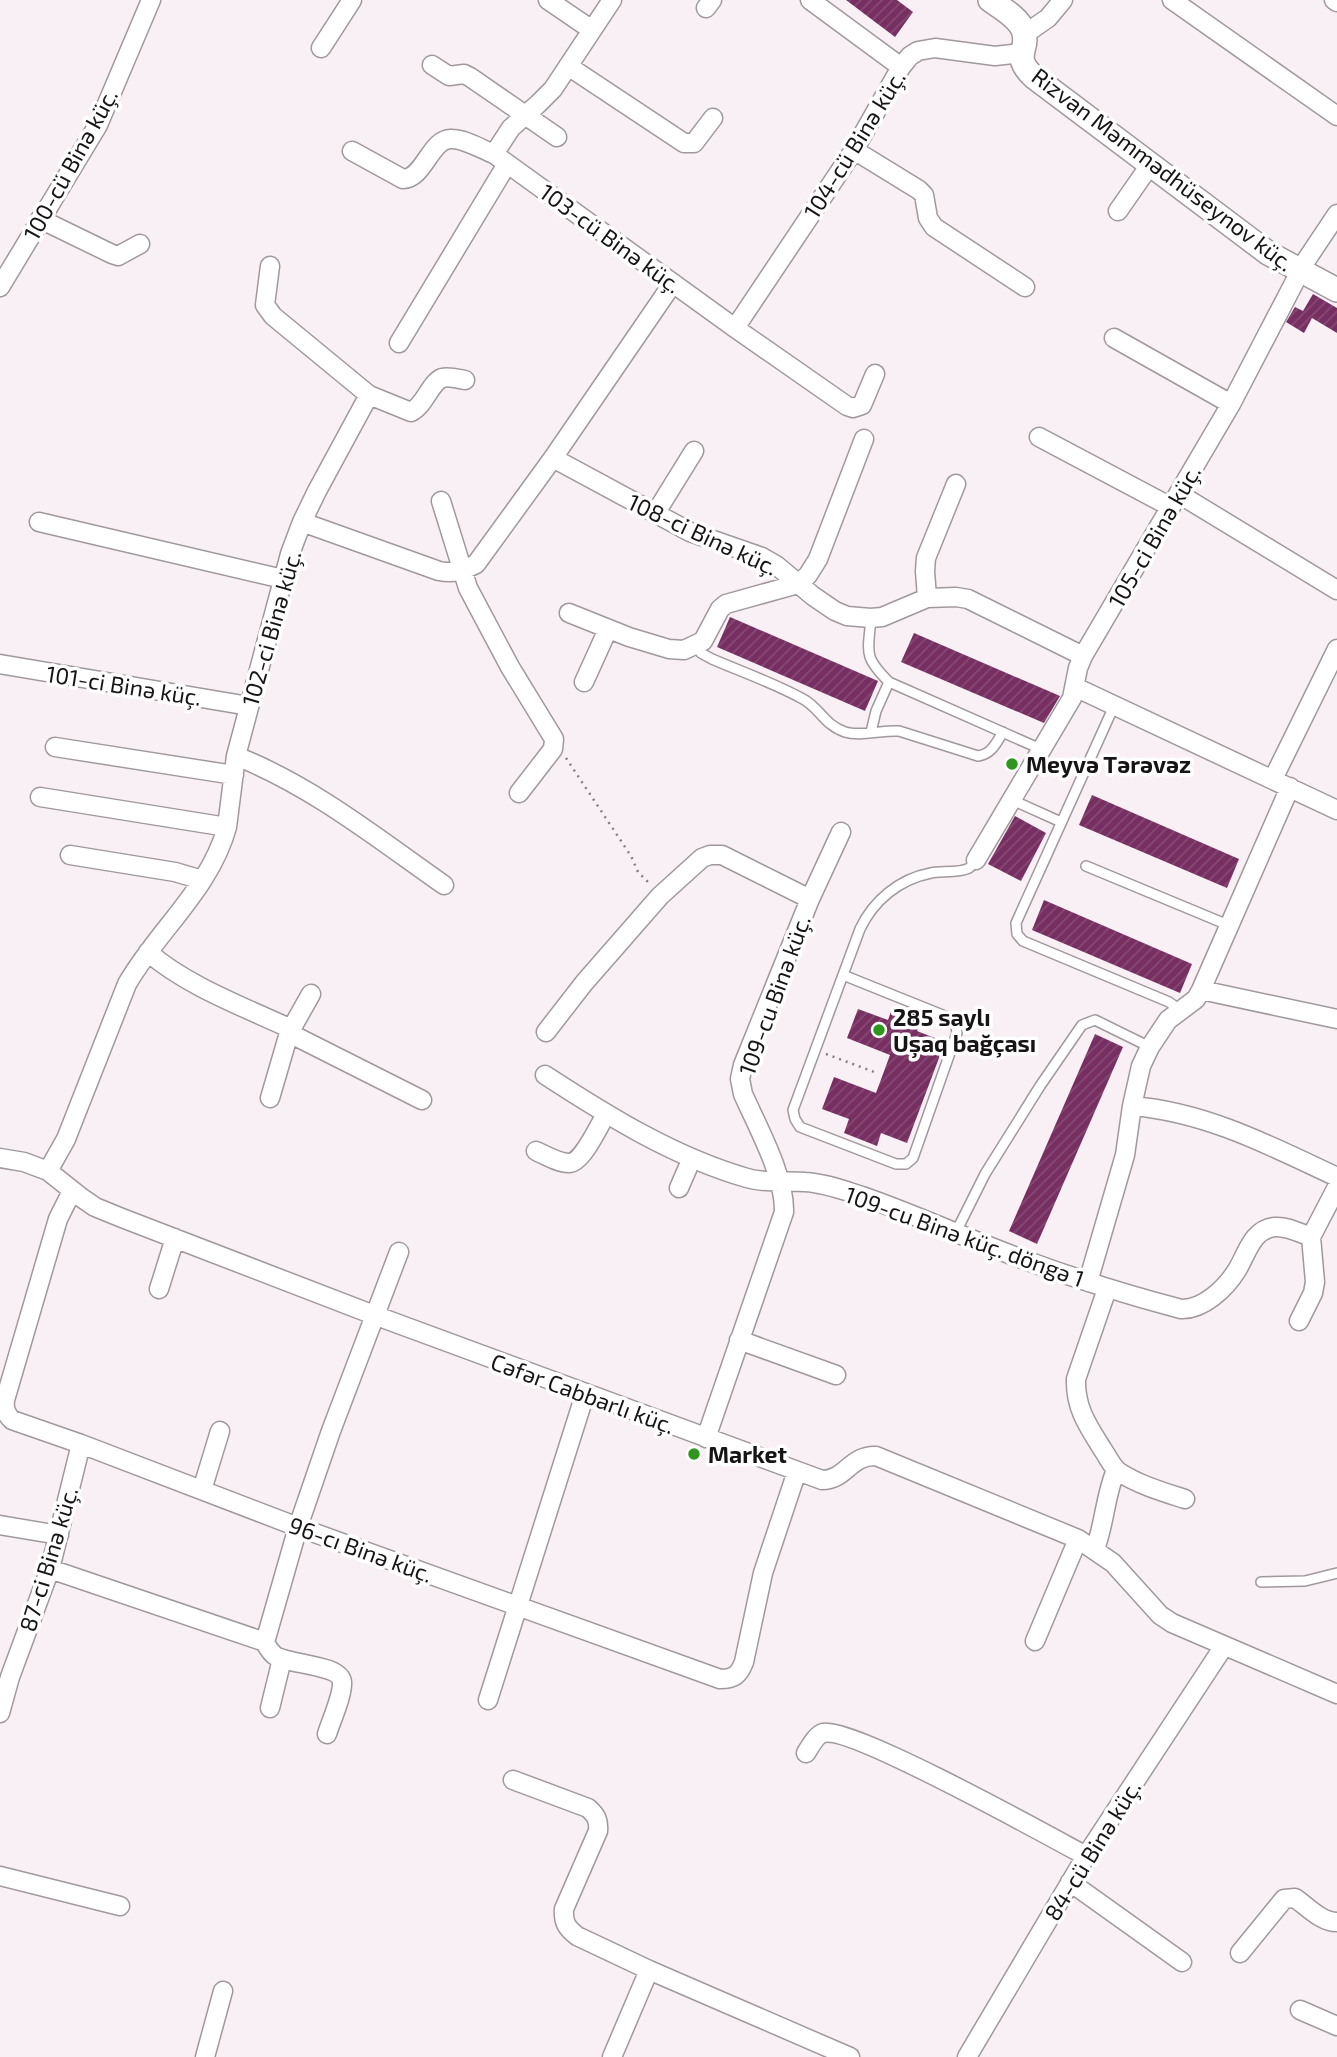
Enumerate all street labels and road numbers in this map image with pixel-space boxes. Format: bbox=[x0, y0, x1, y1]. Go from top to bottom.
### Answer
street label: Rizvan Məmmədhüseynov küç. bbox=[1026, 61, 1299, 277]
street label: 104-cü Binə küç. bbox=[797, 65, 912, 224]
street label: 100-cü Binə küç. bbox=[17, 83, 124, 245]
street label: 103-cü Binə küç. bbox=[534, 177, 687, 299]
street label: 105-ci Binə küç. bbox=[1102, 460, 1207, 613]
street label: 108-ci Binə küç. bbox=[623, 487, 782, 582]
street label: 102-ci Binə küç. bbox=[235, 547, 308, 709]
street label: 101-ci Binə küç. bbox=[44, 659, 204, 712]
street label: 109-cu Binə küç. bbox=[732, 911, 817, 1079]
street label: 109-cu Binə küç. döngə 1 bbox=[841, 1180, 1088, 1293]
street label: Cəfər Cabbarlı küç. bbox=[487, 1347, 679, 1440]
street label: 87-ci Binə küç. bbox=[13, 1483, 84, 1635]
street label: 96-cı Binə küç. bbox=[285, 1510, 437, 1589]
street label: 84-cü Binə küç. bbox=[1038, 1775, 1147, 1926]

